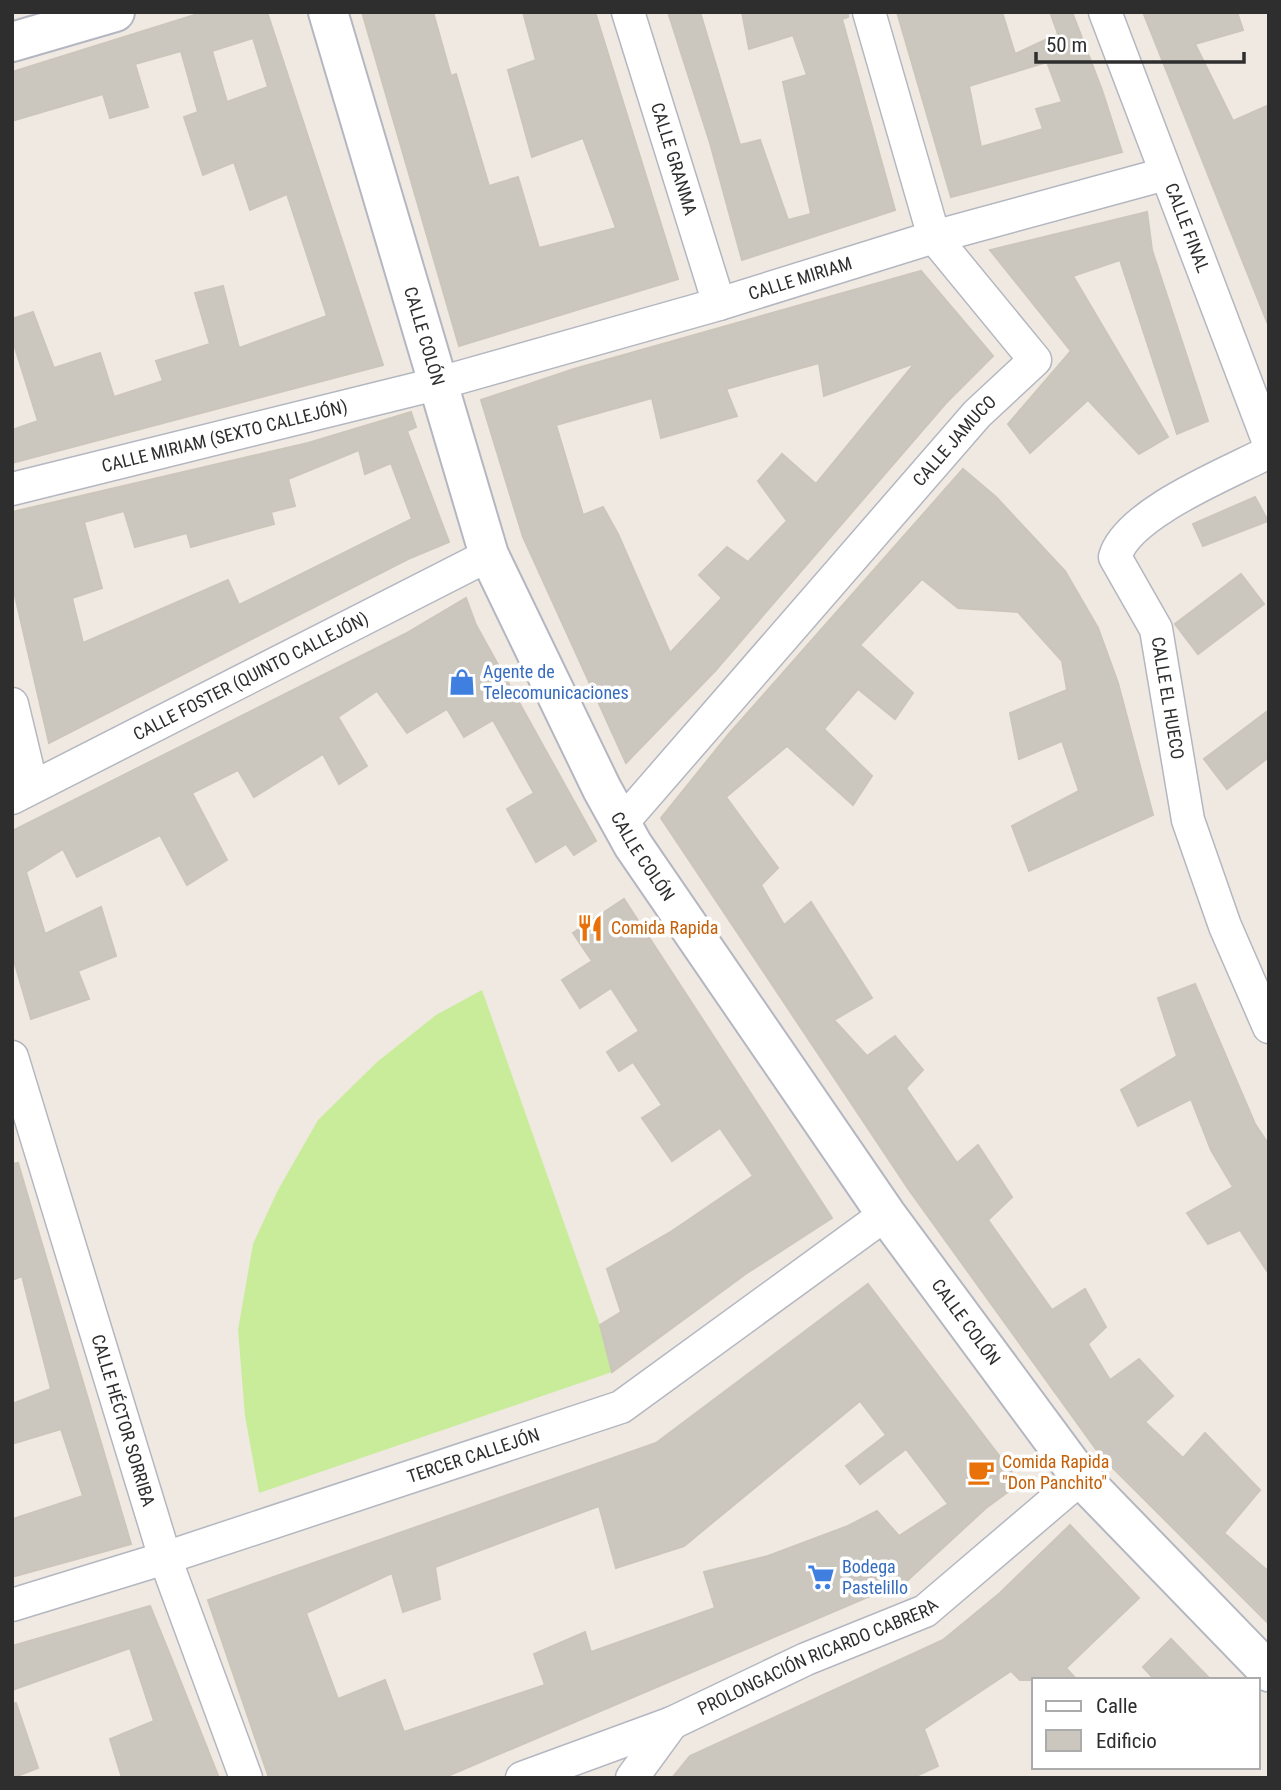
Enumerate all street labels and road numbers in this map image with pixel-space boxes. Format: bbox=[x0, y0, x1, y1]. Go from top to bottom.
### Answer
street label: CALLE GRANMA bbox=[647, 100, 702, 218]
street label: CALLE FINAL bbox=[1161, 180, 1214, 276]
street label: CALLE MIRIAM bbox=[746, 252, 854, 304]
street label: CALLE COLÓN bbox=[400, 284, 449, 388]
street label: CALLE JAMUCO bbox=[908, 391, 1000, 490]
street label: CALLE MIRIAM (SEXTO CALLEJÓN) bbox=[99, 395, 350, 476]
street label: CALLE FOSTER (QUINTO CALLEJÓN) bbox=[130, 607, 372, 744]
street label: CALLE EL HUECO bbox=[1147, 635, 1189, 761]
street label: CALLE COLÓN bbox=[607, 808, 679, 905]
street label: CALLE COLÓN bbox=[928, 1275, 1005, 1369]
street label: CALLE HÉCTOR SORRIBA bbox=[87, 1332, 160, 1509]
street label: TERCER CALLEJÓN bbox=[404, 1424, 542, 1487]
street label: PROLONGACIÓN RICARDO CABRERA bbox=[694, 1593, 942, 1719]

